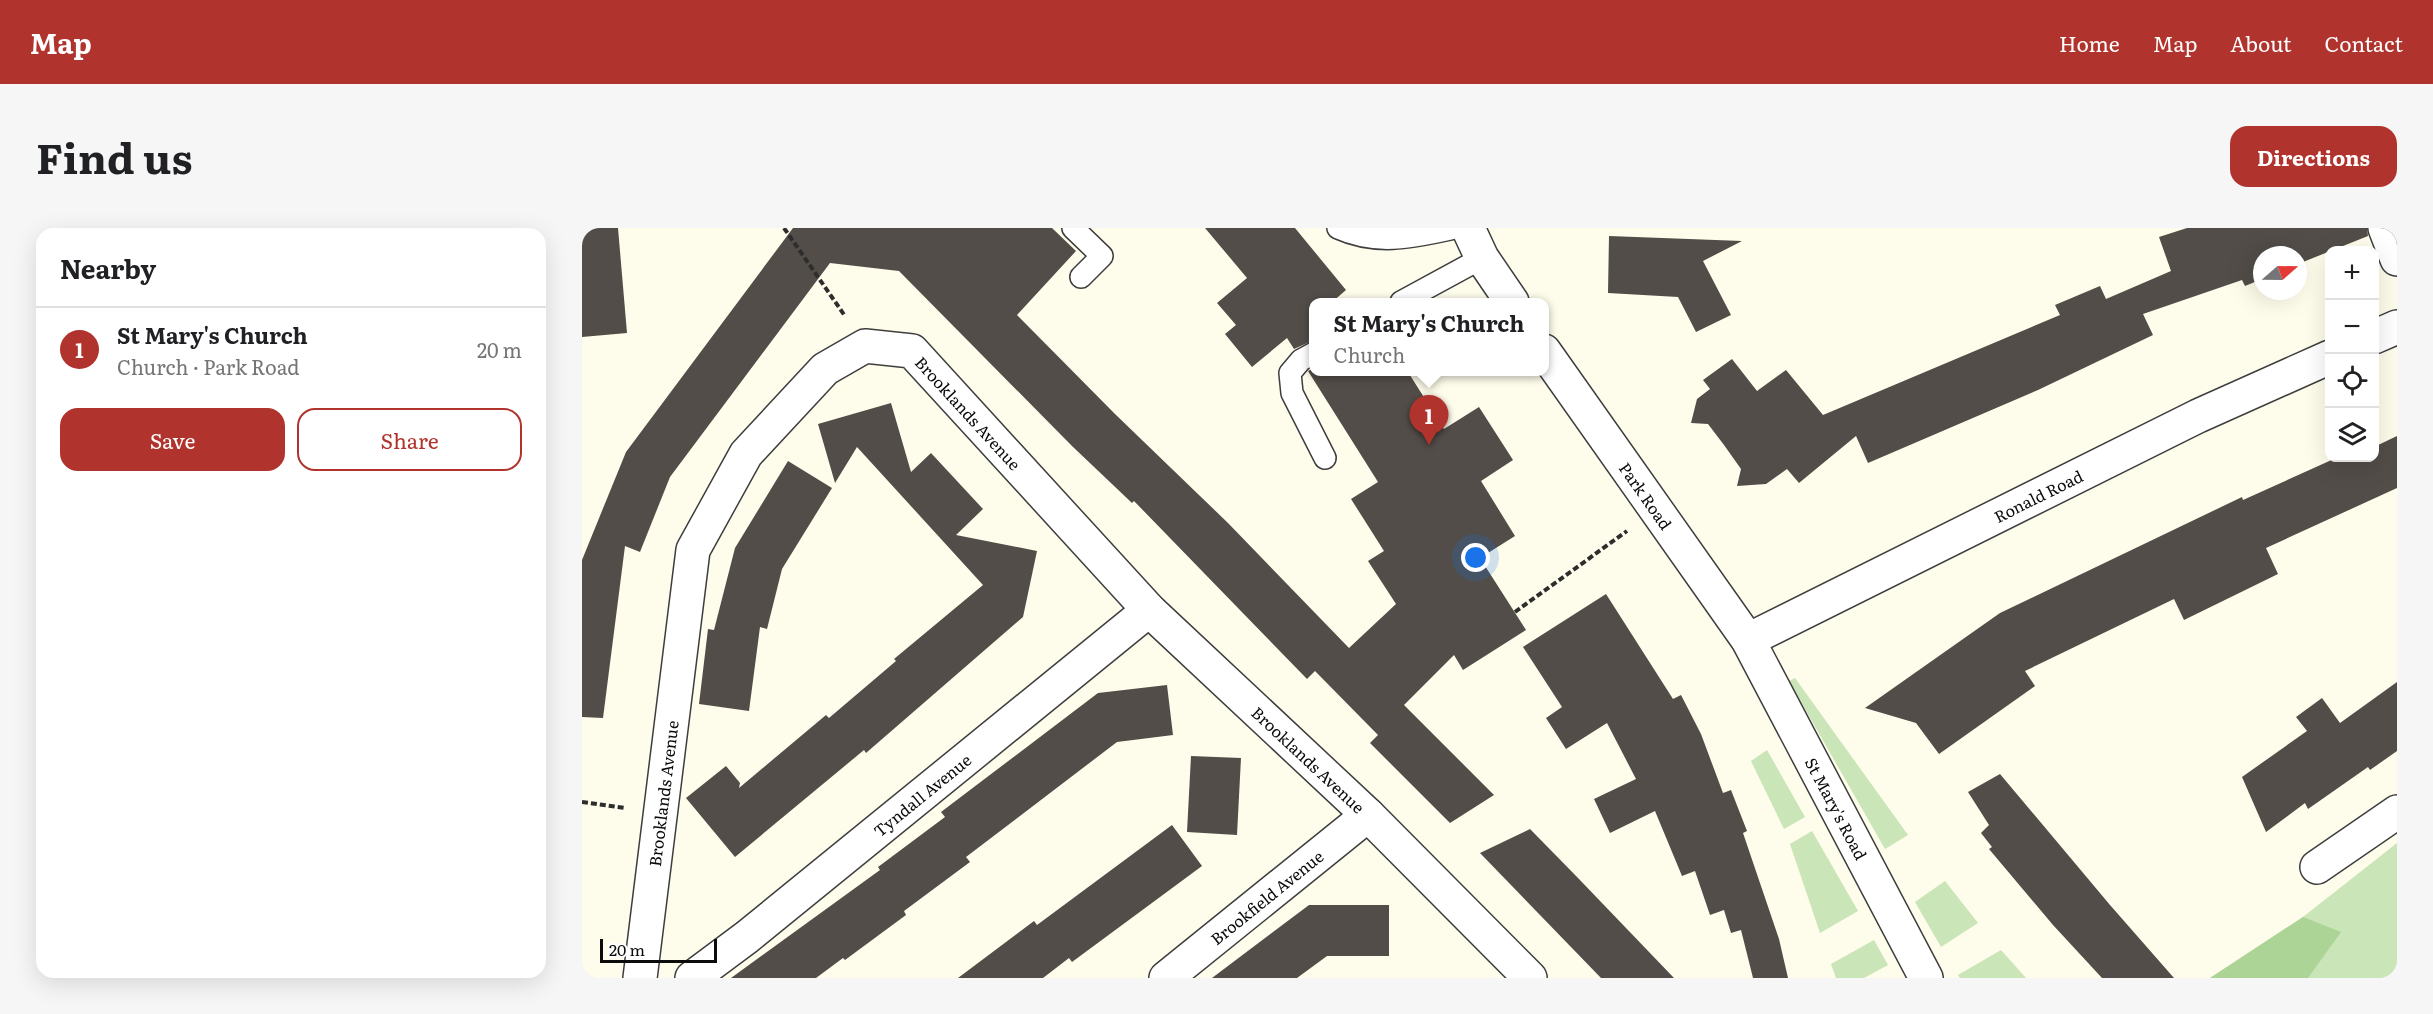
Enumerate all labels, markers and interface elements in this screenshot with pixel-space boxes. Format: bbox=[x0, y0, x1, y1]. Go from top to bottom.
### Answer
text: Map bbox=[30, 21, 92, 63]
text: Home bbox=[2059, 27, 2120, 58]
text: Map bbox=[2153, 27, 2197, 58]
text: About bbox=[2230, 27, 2292, 58]
text: Contact bbox=[2325, 27, 2403, 58]
text: Find us bbox=[36, 125, 193, 187]
button: Directions bbox=[2230, 126, 2397, 187]
north arrow bbox=[2253, 246, 2307, 300]
map controls bbox=[2325, 246, 2379, 462]
button: + bbox=[2325, 246, 2379, 300]
text: Nearby bbox=[60, 248, 156, 287]
popup bbox=[1309, 298, 1549, 376]
button: − bbox=[2325, 300, 2379, 354]
text: St Mary's Church bbox=[1334, 306, 1524, 339]
text: St Mary's Church bbox=[117, 318, 308, 351]
text: 1 bbox=[75, 334, 84, 364]
text: 20 m bbox=[477, 334, 522, 364]
text: Church bbox=[1334, 339, 1405, 369]
street label: Brooklands Avenue bbox=[910, 350, 1027, 475]
text: Church · Park Road bbox=[117, 351, 300, 381]
button: locate bbox=[2325, 354, 2379, 408]
pin: 1 bbox=[1410, 396, 1448, 445]
button: Save bbox=[60, 408, 285, 471]
button: Share bbox=[297, 408, 522, 471]
button: layers bbox=[2325, 408, 2379, 462]
street label: Park Road bbox=[1614, 457, 1678, 534]
street label: Ronald Road bbox=[1989, 463, 2087, 528]
your location bbox=[1461, 543, 1490, 572]
street label: Brooklands Avenue bbox=[1247, 700, 1370, 818]
street label: Brooklands Avenue bbox=[642, 719, 684, 868]
street label: Tyndall Avenue bbox=[868, 748, 976, 842]
street label: St Mary's Road bbox=[1800, 753, 1874, 864]
street label: Brookfield Avenue bbox=[1205, 844, 1328, 950]
scale bar bbox=[600, 936, 717, 964]
text: 20 m bbox=[609, 937, 645, 961]

